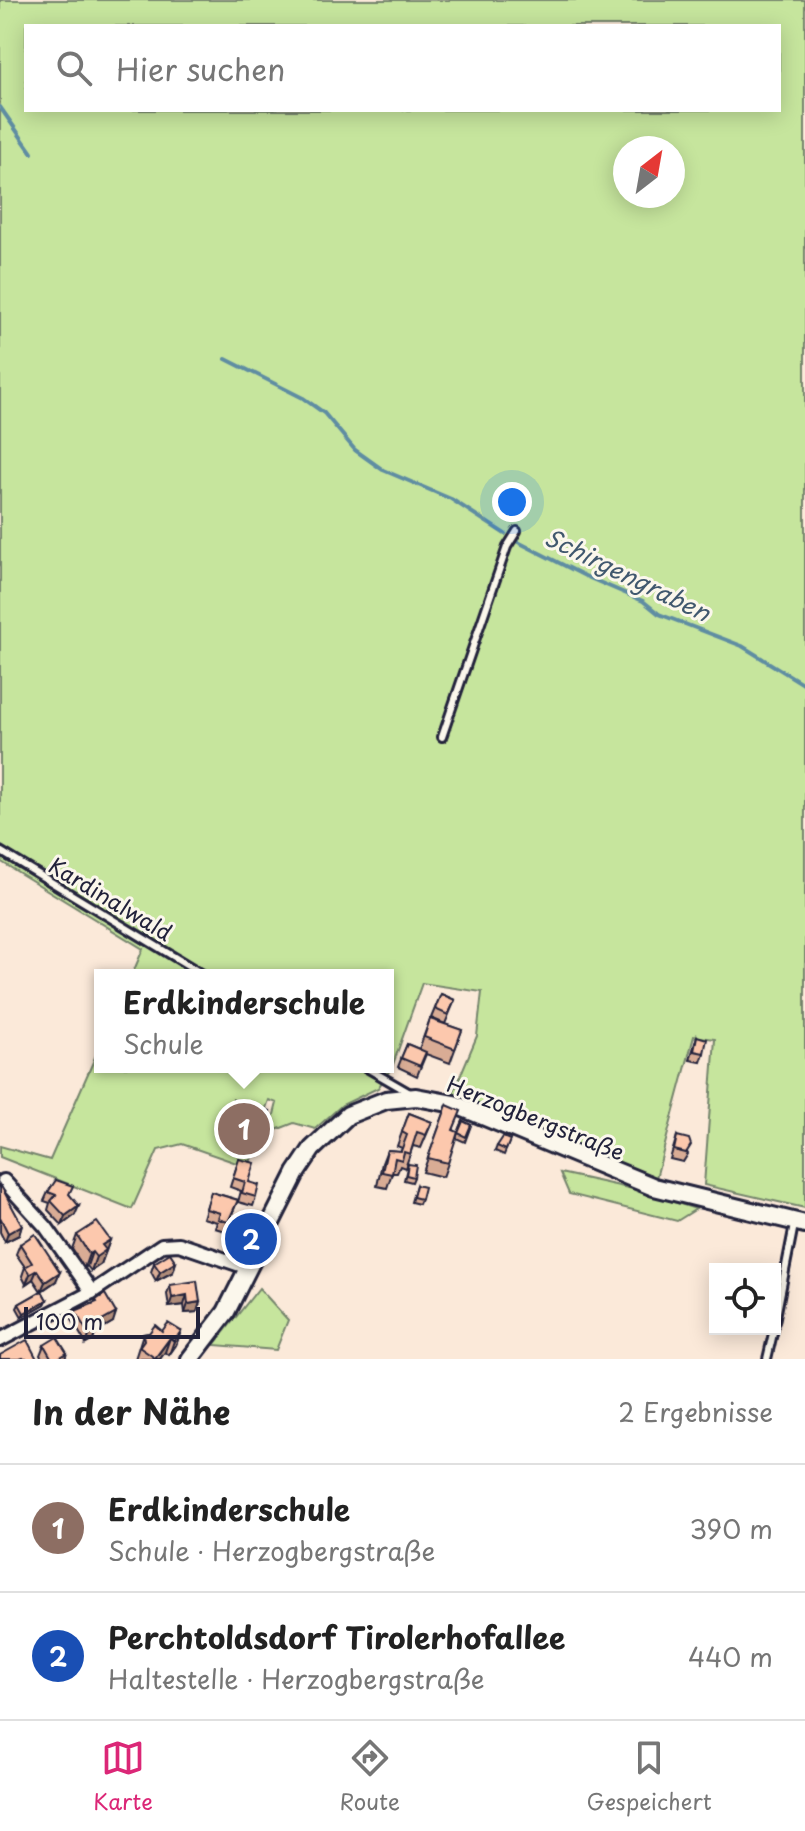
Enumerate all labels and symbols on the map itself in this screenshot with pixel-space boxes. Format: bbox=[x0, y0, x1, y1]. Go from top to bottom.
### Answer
north arrow bbox=[613, 136, 685, 208]
your location bbox=[492, 482, 532, 522]
water label: Schirgengraben bbox=[539, 518, 718, 630]
street label: Kardinalwald bbox=[43, 848, 179, 948]
street label: Herzogbergstraße bbox=[442, 1066, 630, 1168]
pin: 1 bbox=[218, 1099, 270, 1159]
pin: 2 bbox=[225, 1209, 277, 1269]
scale bar bbox=[24, 1303, 200, 1339]

